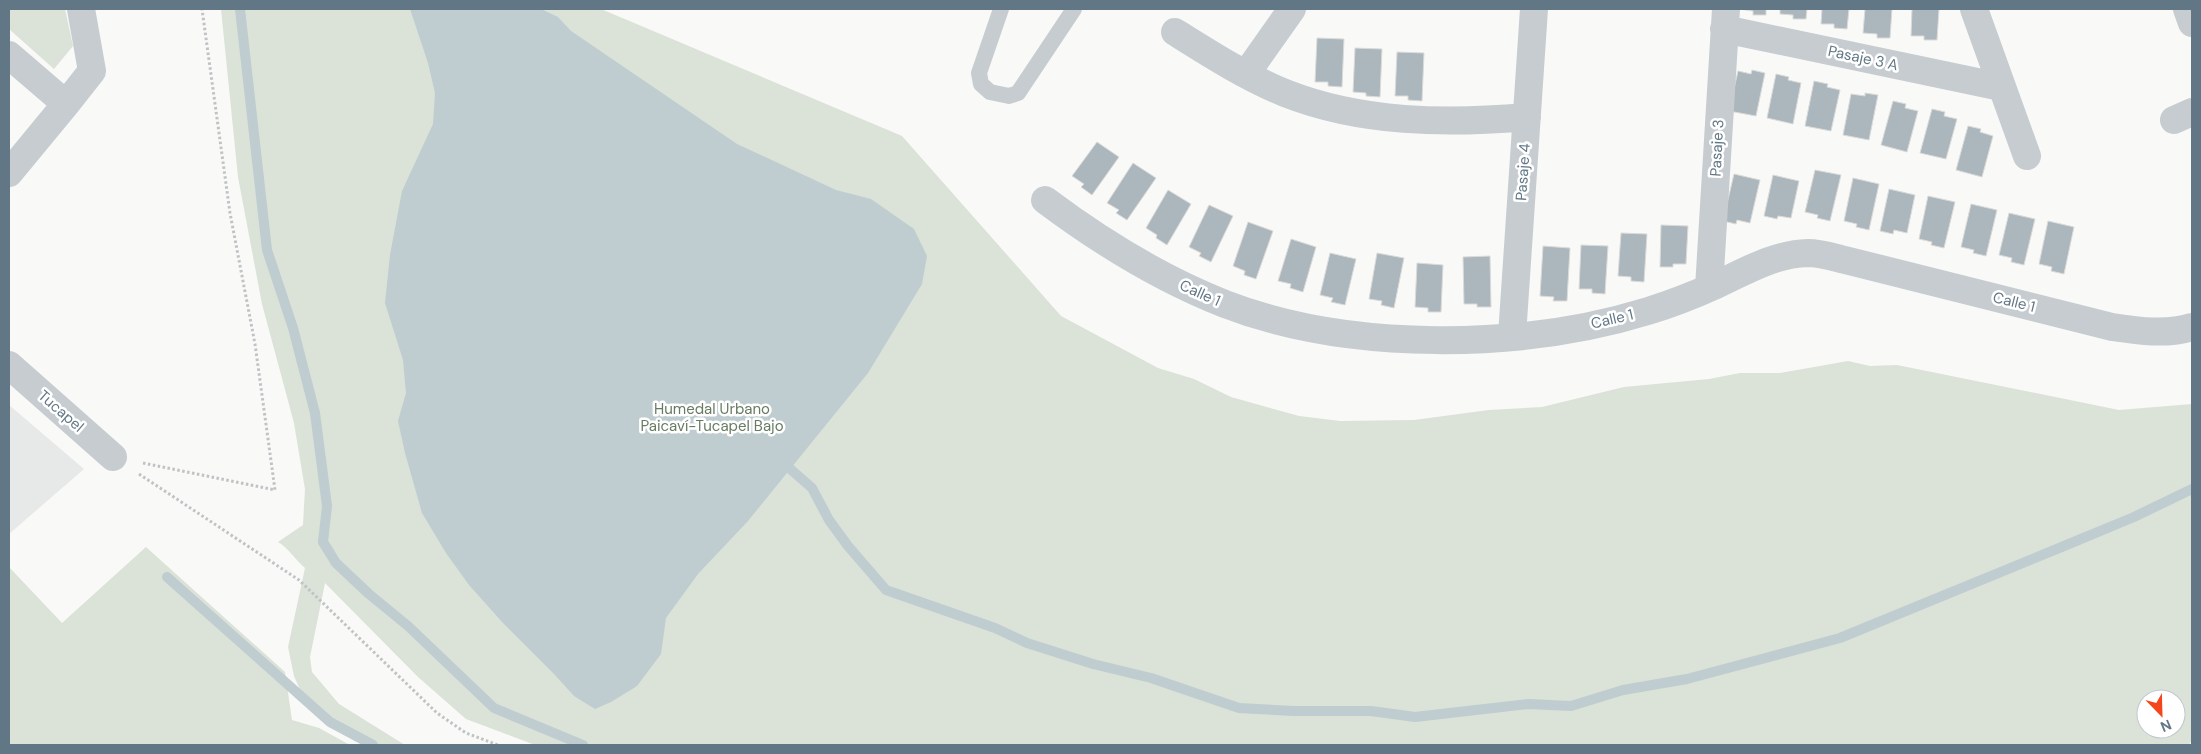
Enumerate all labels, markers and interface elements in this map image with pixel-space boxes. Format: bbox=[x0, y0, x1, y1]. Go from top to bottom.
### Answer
street label: Pasaje 3 A bbox=[1826, 41, 1900, 75]
street label: Pasaje 3 bbox=[1706, 119, 1728, 177]
street label: Pasaje 4 bbox=[1511, 143, 1535, 201]
street label: Calle 1 bbox=[1176, 275, 1224, 311]
street label: Calle 1 bbox=[1991, 287, 2037, 317]
street label: Calle 1 bbox=[1589, 304, 1635, 334]
street label: Tucapel bbox=[34, 386, 88, 436]
park label: Humedal Urbano Paicaví-Tucapel Bajo bbox=[640, 399, 784, 436]
north arrow bbox=[2136, 689, 2186, 739]
text: N bbox=[2158, 716, 2174, 736]

